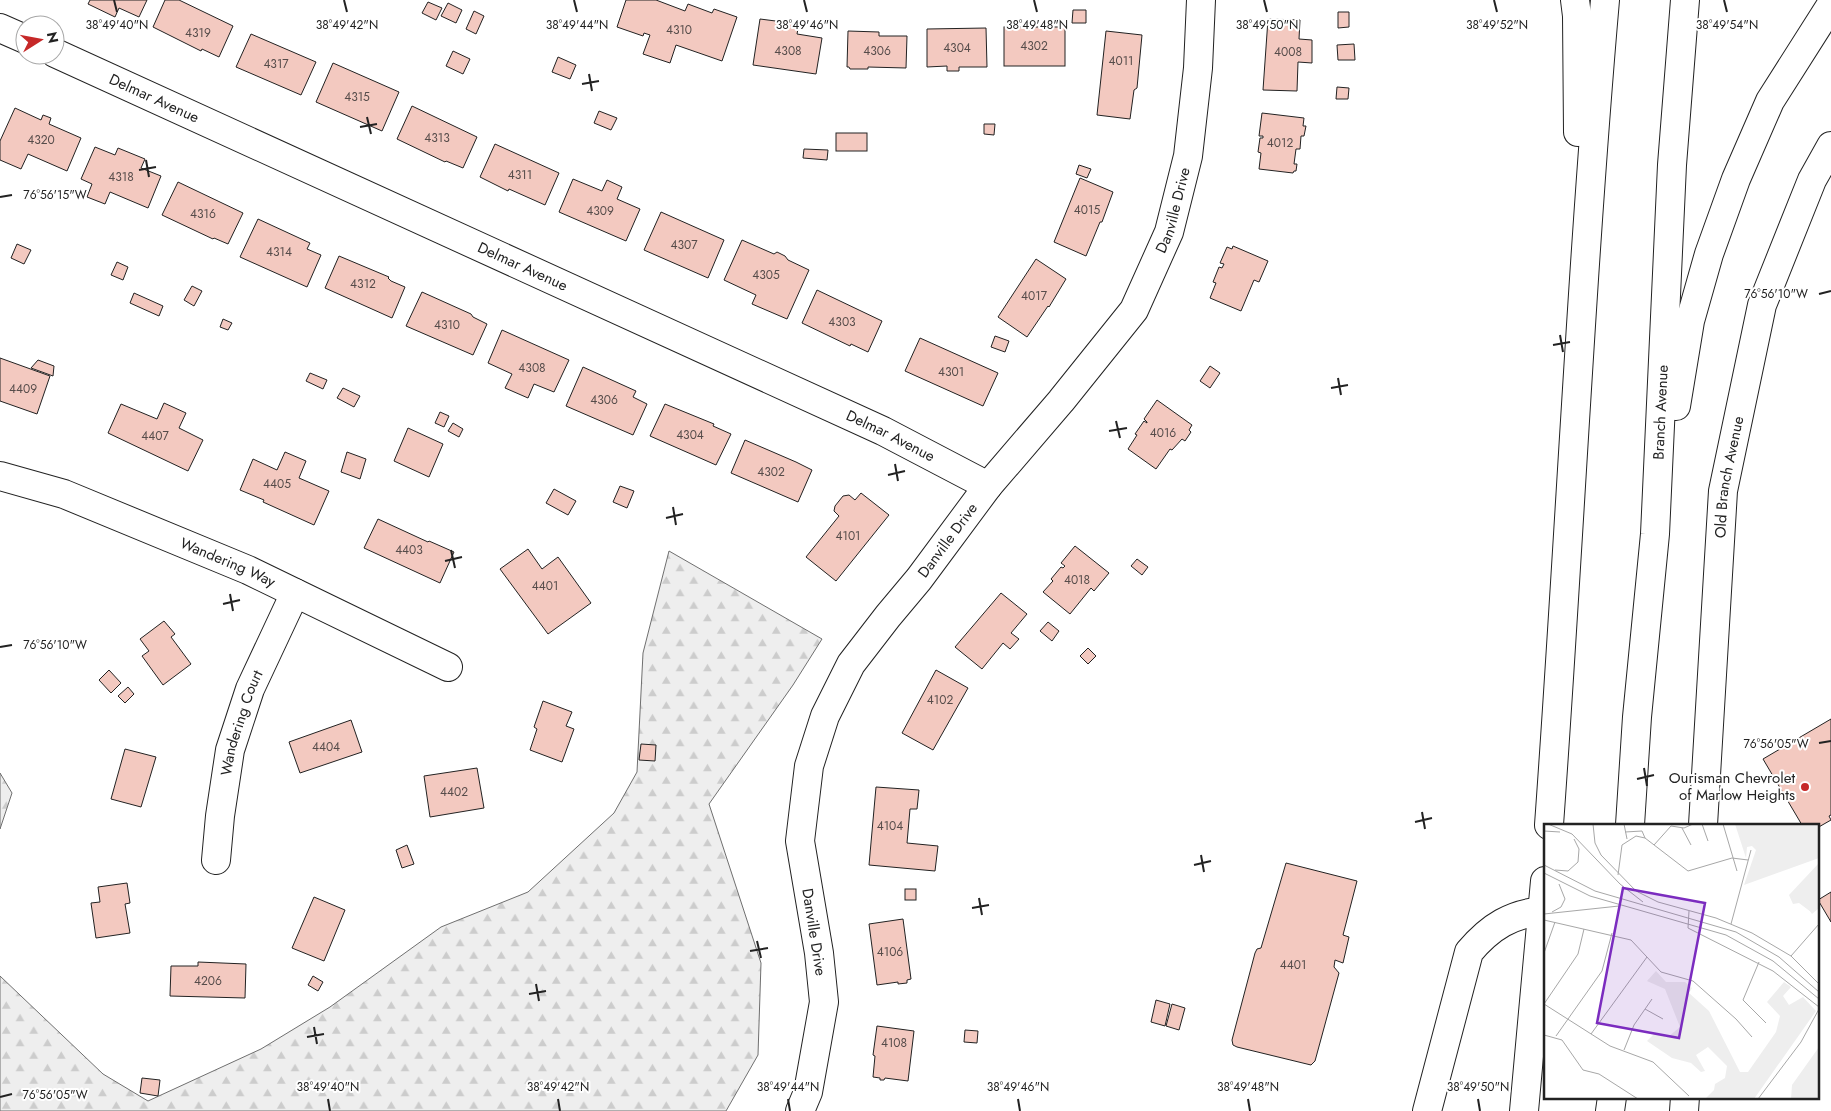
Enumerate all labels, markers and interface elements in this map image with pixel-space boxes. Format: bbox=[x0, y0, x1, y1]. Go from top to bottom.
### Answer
north arrow bbox=[15, 15, 65, 65]
text: 38°49'40"N bbox=[86, 16, 148, 34]
text: 38°49'42"N bbox=[316, 16, 378, 34]
text: 38°49'44"N bbox=[546, 16, 608, 34]
text: 38°49'46"N bbox=[776, 16, 838, 34]
text: 38°49'48"N bbox=[1006, 16, 1068, 34]
text: 38°49'50"N bbox=[1236, 16, 1298, 34]
text: 38°49'52"N bbox=[1466, 16, 1528, 34]
text: 38°49'54"N bbox=[1696, 16, 1758, 34]
house number: 4310 bbox=[666, 21, 692, 39]
house number: 4319 bbox=[185, 24, 211, 42]
text: N bbox=[42, 30, 64, 45]
house number: 4302 bbox=[1020, 37, 1048, 55]
house number: 4304 bbox=[943, 39, 971, 57]
house number: 4308 bbox=[774, 42, 802, 60]
house number: 4306 bbox=[863, 42, 891, 60]
house number: 4008 bbox=[1274, 43, 1302, 61]
house number: 4011 bbox=[1109, 52, 1134, 70]
house number: 4317 bbox=[263, 55, 289, 73]
street label: Delmar Avenue bbox=[106, 68, 203, 128]
house number: 4315 bbox=[344, 88, 370, 106]
house number: 4313 bbox=[424, 129, 450, 147]
house number: 4320 bbox=[27, 131, 55, 149]
house number: 4012 bbox=[1267, 134, 1293, 152]
street label: Danville Drive bbox=[1150, 165, 1196, 257]
house number: 4311 bbox=[508, 166, 532, 184]
house number: 4318 bbox=[108, 168, 134, 186]
text: 76°56'15"W bbox=[23, 186, 87, 204]
house number: 4015 bbox=[1074, 201, 1100, 219]
house number: 4309 bbox=[586, 202, 614, 220]
house number: 4316 bbox=[190, 205, 216, 223]
street label: Delmar Avenue bbox=[474, 236, 571, 297]
house number: 4307 bbox=[670, 236, 698, 254]
house number: 4314 bbox=[266, 243, 292, 261]
house number: 4305 bbox=[752, 266, 780, 284]
house number: 4312 bbox=[350, 275, 376, 293]
text: 76°56'10"W bbox=[1744, 285, 1808, 303]
house number: 4017 bbox=[1021, 287, 1048, 305]
house number: 4303 bbox=[828, 313, 856, 331]
house number: 4310 bbox=[434, 316, 460, 334]
house number: 4308 bbox=[518, 359, 546, 377]
house number: 4301 bbox=[938, 363, 964, 381]
street label: Branch Avenue bbox=[1647, 364, 1674, 460]
house number: 4409 bbox=[9, 380, 37, 398]
house number: 4306 bbox=[590, 391, 618, 409]
street label: Delmar Avenue bbox=[842, 405, 939, 467]
street label: Old Branch Avenue bbox=[1709, 414, 1749, 539]
house number: 4016 bbox=[1150, 424, 1176, 442]
house number: 4304 bbox=[676, 426, 704, 444]
house number: 4407 bbox=[141, 427, 169, 445]
house number: 4302 bbox=[757, 463, 785, 481]
house number: 4405 bbox=[263, 475, 291, 493]
street label: Danville Drive bbox=[913, 498, 983, 582]
house number: 4101 bbox=[836, 527, 861, 545]
street label: Wandering Way bbox=[177, 532, 280, 593]
house number: 4403 bbox=[395, 541, 423, 559]
house number: 4018 bbox=[1064, 571, 1090, 589]
house number: 4401 bbox=[532, 577, 558, 595]
text: 76°56'10"W bbox=[23, 636, 87, 654]
street label: Wandering Court bbox=[215, 666, 269, 777]
house number: 4102 bbox=[927, 691, 953, 709]
text: 76°56'05"W bbox=[1743, 735, 1809, 753]
house number: 4404 bbox=[312, 738, 340, 756]
place label: Ourisman Chevrolet of Marlow Heights bbox=[1669, 767, 1795, 806]
marker: Ourisman Chevrolet of Marlow Heights bbox=[1799, 781, 1811, 793]
house number: 4402 bbox=[440, 783, 468, 801]
house number: 4104 bbox=[877, 817, 903, 835]
inset map bbox=[1544, 824, 1818, 1098]
street label: Danville Drive bbox=[796, 887, 832, 978]
house number: 4106 bbox=[877, 943, 903, 961]
house number: 4401 bbox=[1280, 956, 1306, 974]
house number: 4206 bbox=[194, 972, 222, 990]
house number: 4108 bbox=[881, 1034, 907, 1052]
text: 38°49'40"N bbox=[297, 1078, 359, 1096]
text: 38°49'42"N bbox=[527, 1078, 589, 1096]
text: 38°49'44"N bbox=[757, 1078, 819, 1096]
text: 38°49'46"N bbox=[987, 1078, 1049, 1096]
text: 38°49'48"N bbox=[1217, 1078, 1279, 1096]
text: 38°49'50"N bbox=[1447, 1078, 1509, 1096]
text: 76°56'05"W bbox=[22, 1086, 88, 1104]

